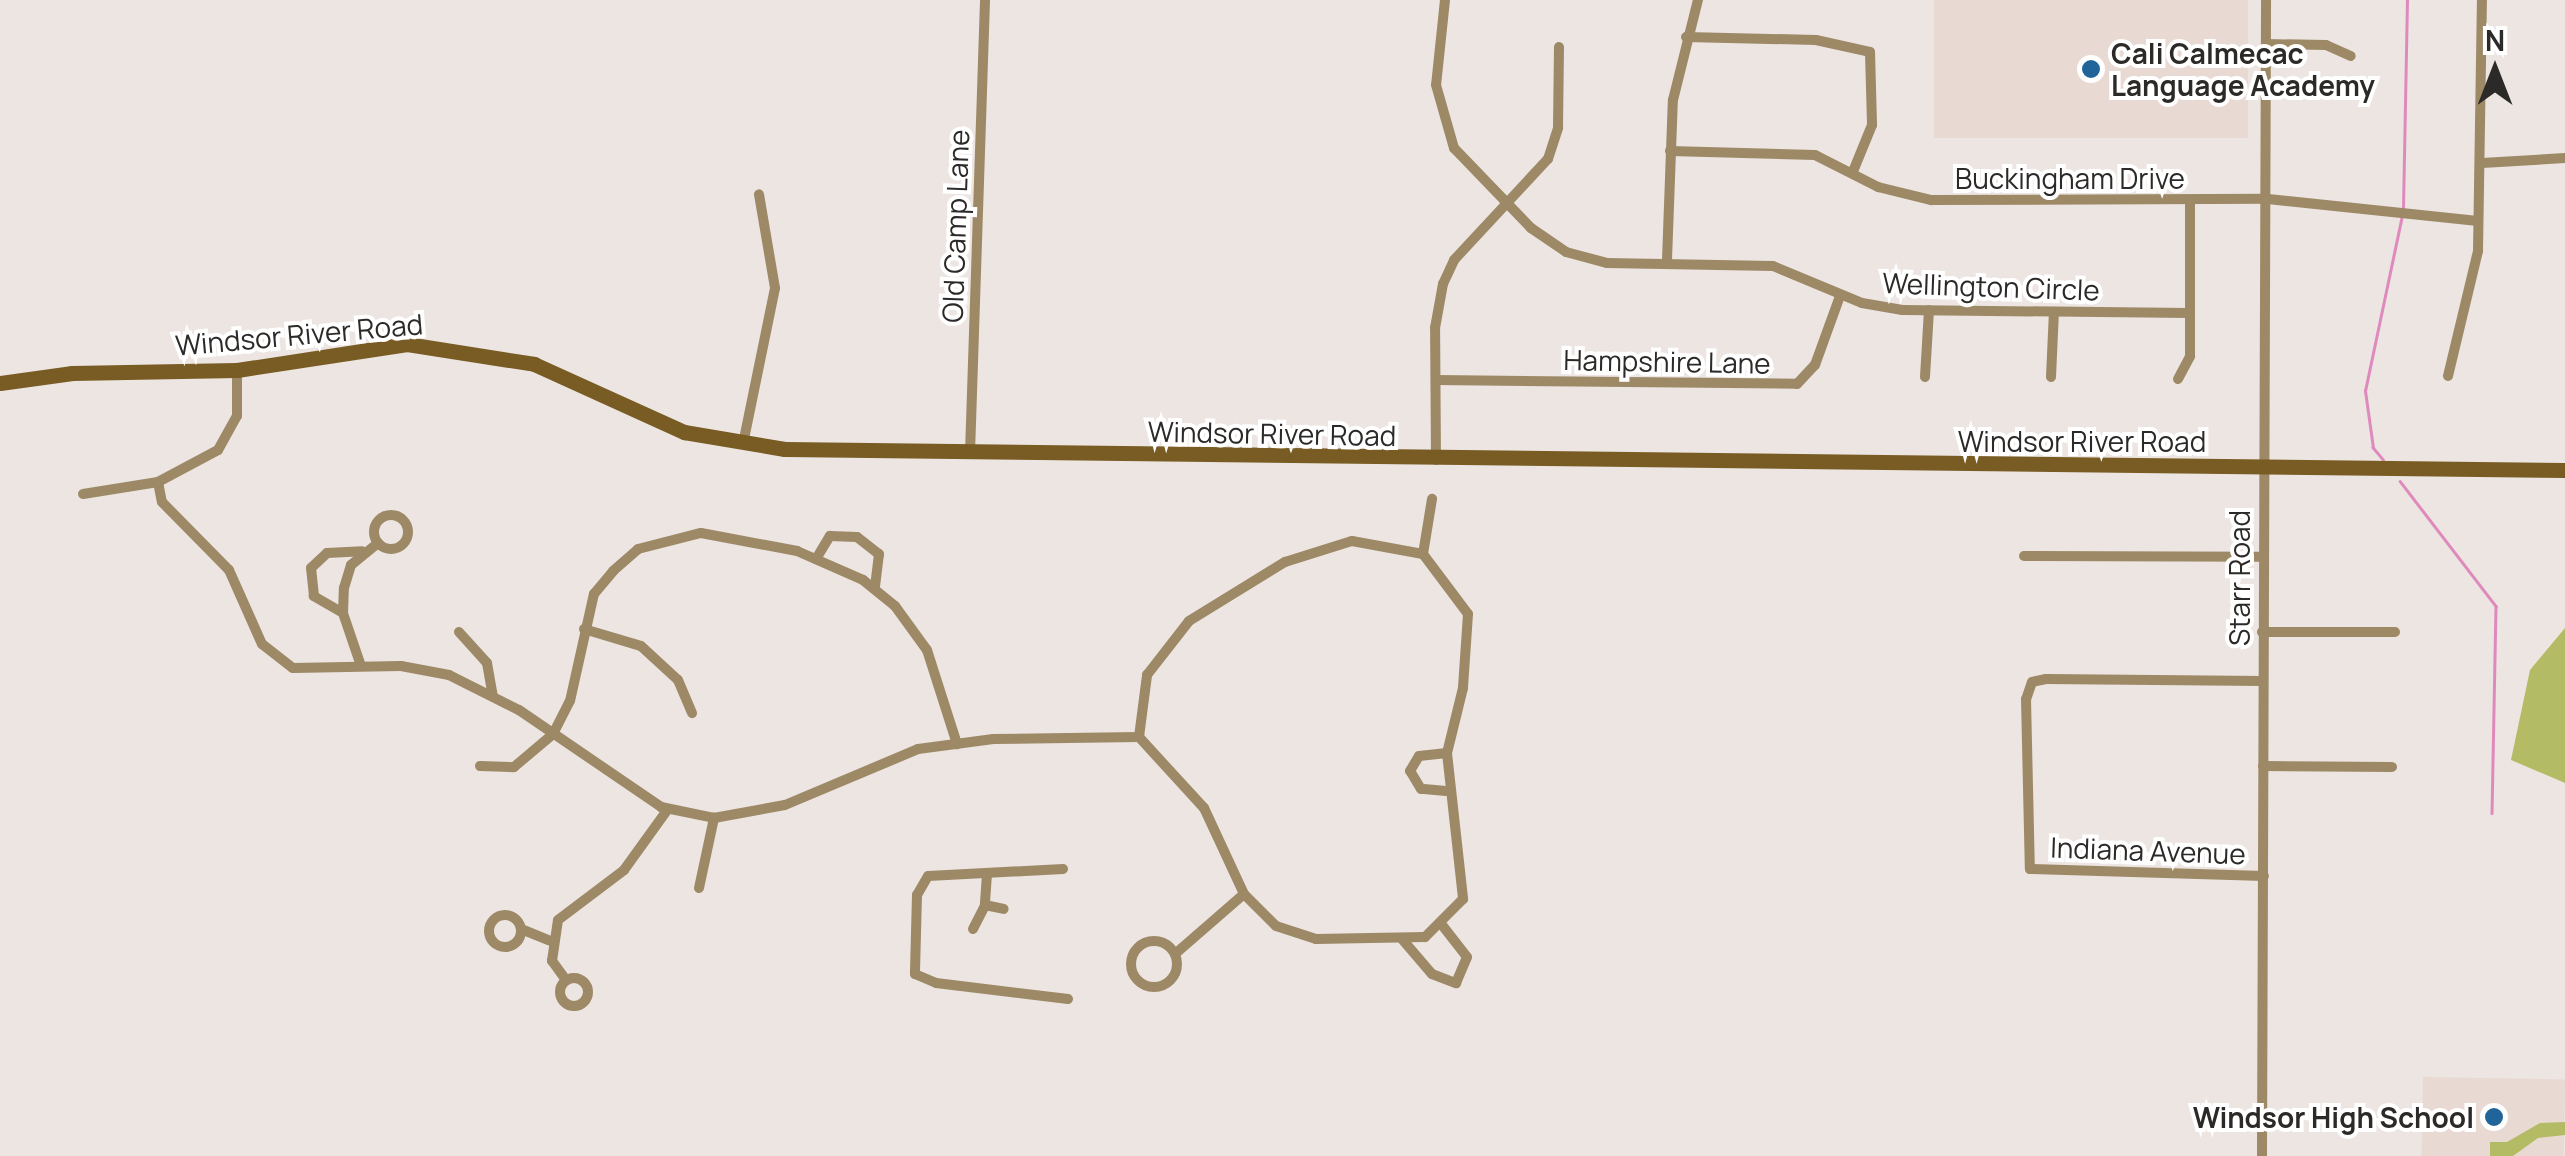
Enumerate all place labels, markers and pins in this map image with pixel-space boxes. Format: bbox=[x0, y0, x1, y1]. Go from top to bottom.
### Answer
place label: Cali Calmecac Language Academy bbox=[2111, 36, 2375, 102]
marker: Cali Calmecac Language Academy bbox=[2080, 58, 2102, 80]
place label: Windsor High School bbox=[2193, 1100, 2474, 1134]
marker: Windsor High School bbox=[2483, 1106, 2505, 1128]

